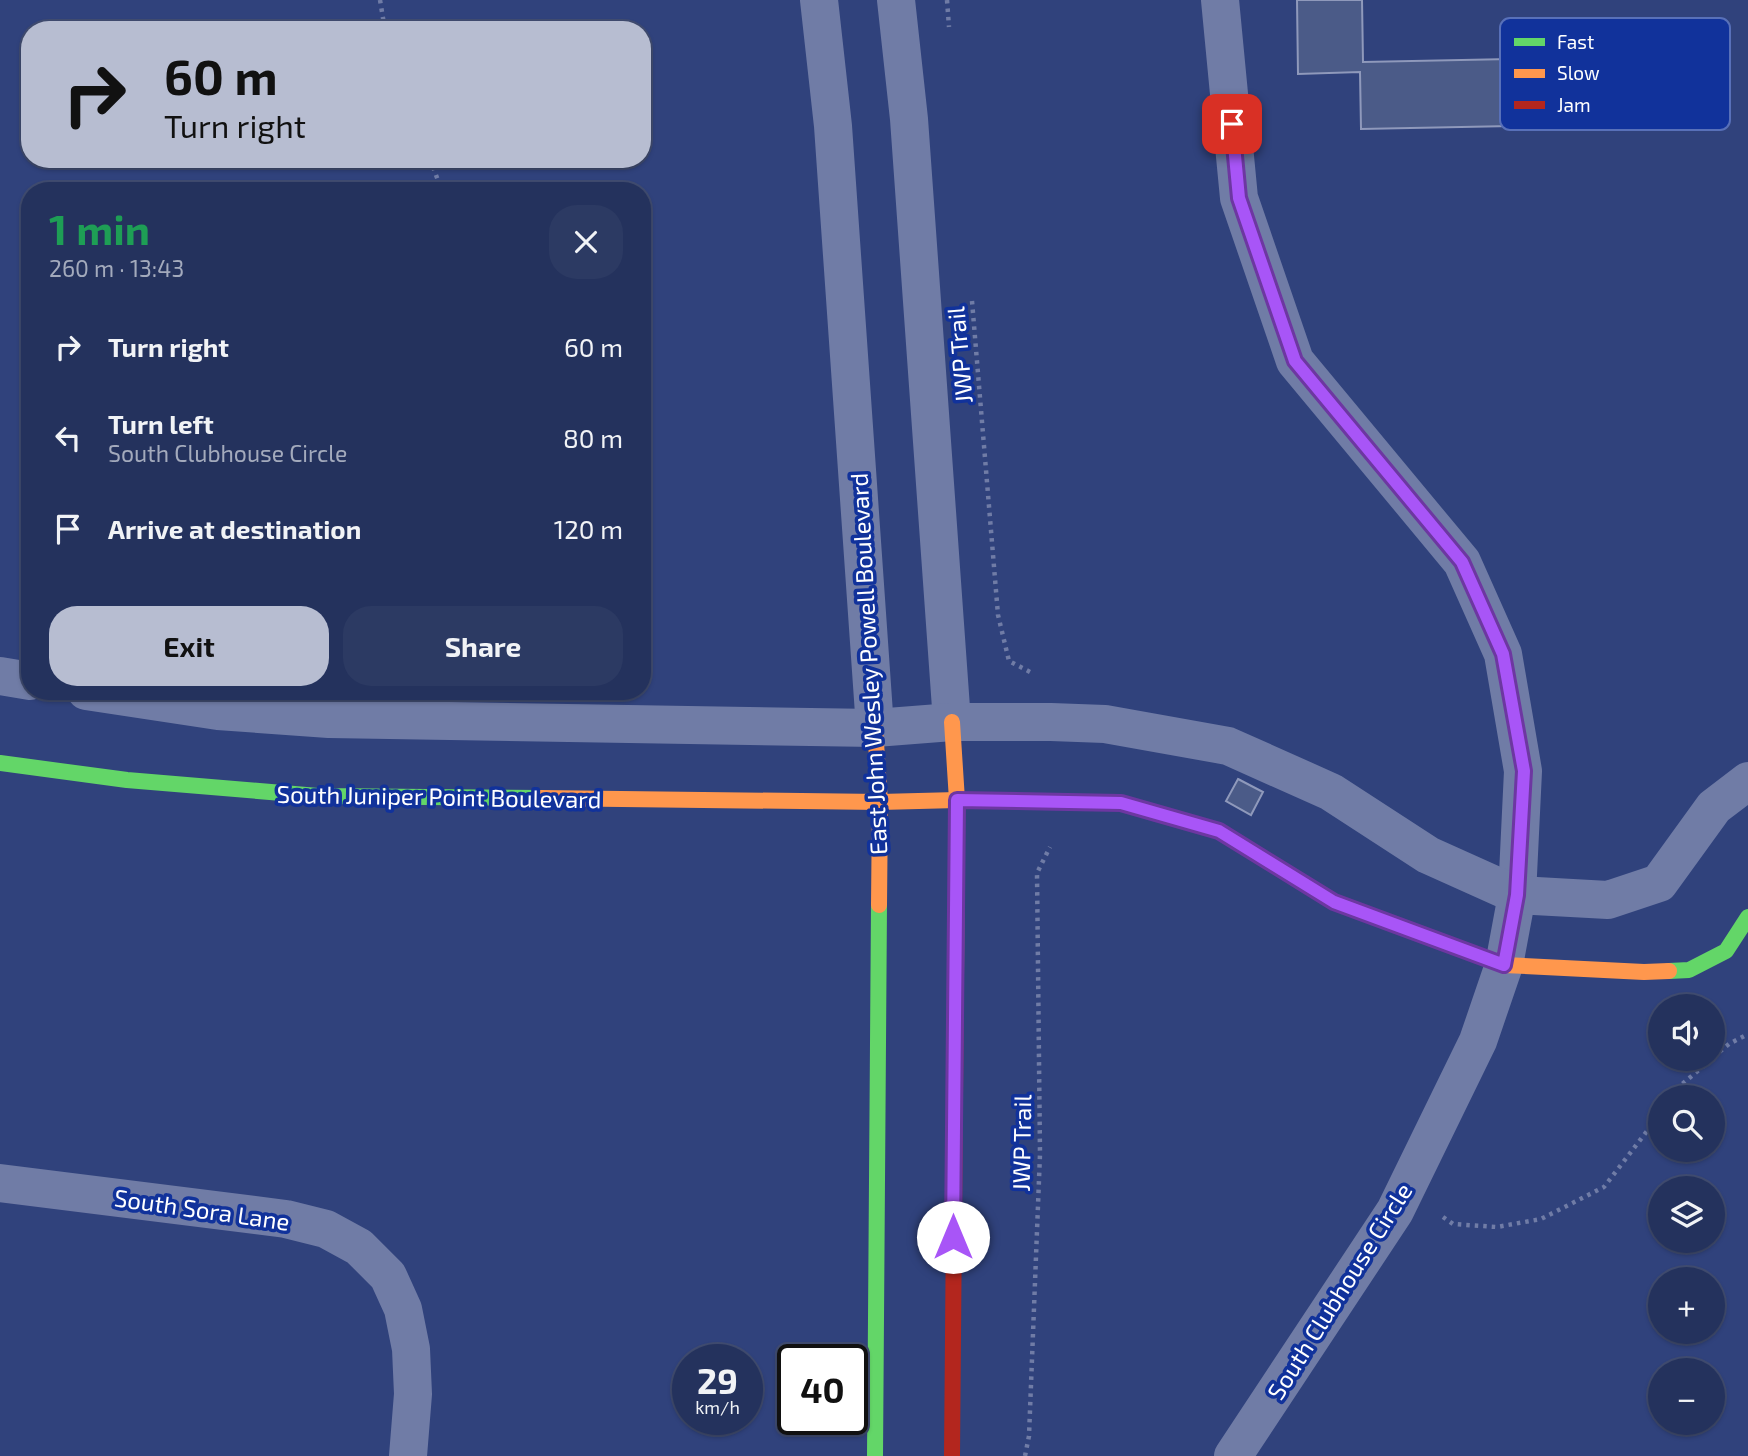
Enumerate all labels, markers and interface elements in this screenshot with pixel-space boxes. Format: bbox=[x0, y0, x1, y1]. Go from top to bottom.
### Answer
legend bbox=[1500, 18, 1730, 130]
text: Fast bbox=[1557, 30, 1594, 53]
text: 60 m bbox=[164, 46, 278, 105]
icon: right bbox=[49, 49, 140, 140]
text: Slow bbox=[1557, 61, 1600, 84]
text: Jam bbox=[1557, 93, 1591, 116]
pin bbox=[1202, 94, 1262, 154]
icon: arrive bbox=[1213, 105, 1251, 143]
text: Turn right bbox=[164, 106, 306, 144]
text: 1 min bbox=[49, 203, 150, 253]
button: close bbox=[549, 205, 623, 279]
text: 260 m · 13:43 bbox=[49, 254, 184, 282]
street label: JWP Trail bbox=[940, 305, 978, 405]
icon: right bbox=[49, 328, 87, 366]
text: Turn right bbox=[108, 331, 229, 362]
text: 60 m bbox=[564, 331, 623, 362]
text: Turn left bbox=[108, 408, 214, 439]
icon: left bbox=[49, 419, 87, 457]
text: 80 m bbox=[563, 422, 623, 453]
text: South Clubhouse Circle bbox=[108, 439, 347, 467]
street label: East John Wesley Powell Boulevard bbox=[844, 472, 892, 856]
icon: arrive bbox=[49, 510, 87, 548]
text: Arrive at destination bbox=[108, 513, 361, 544]
text: 120 m bbox=[554, 513, 623, 544]
button: Exit bbox=[49, 606, 329, 686]
button: Share bbox=[343, 606, 623, 686]
street label: South Juniper Point Boulevard bbox=[276, 779, 602, 813]
map controls bbox=[1648, 994, 1725, 1435]
button: sound bbox=[1648, 994, 1725, 1071]
button: search bbox=[1648, 1085, 1725, 1162]
street label: JWP Trail bbox=[1006, 1094, 1036, 1192]
button: layers bbox=[1648, 1176, 1725, 1253]
street label: South Clubhouse Circle bbox=[1261, 1177, 1417, 1405]
street label: South Sora Lane bbox=[112, 1182, 292, 1236]
position arrow bbox=[916, 1200, 990, 1274]
button: + bbox=[1648, 1267, 1725, 1344]
speed limit sign: 40 bbox=[777, 1344, 868, 1435]
button: − bbox=[1648, 1358, 1725, 1435]
text: 29 bbox=[697, 1359, 738, 1401]
text: km/h bbox=[695, 1396, 740, 1418]

